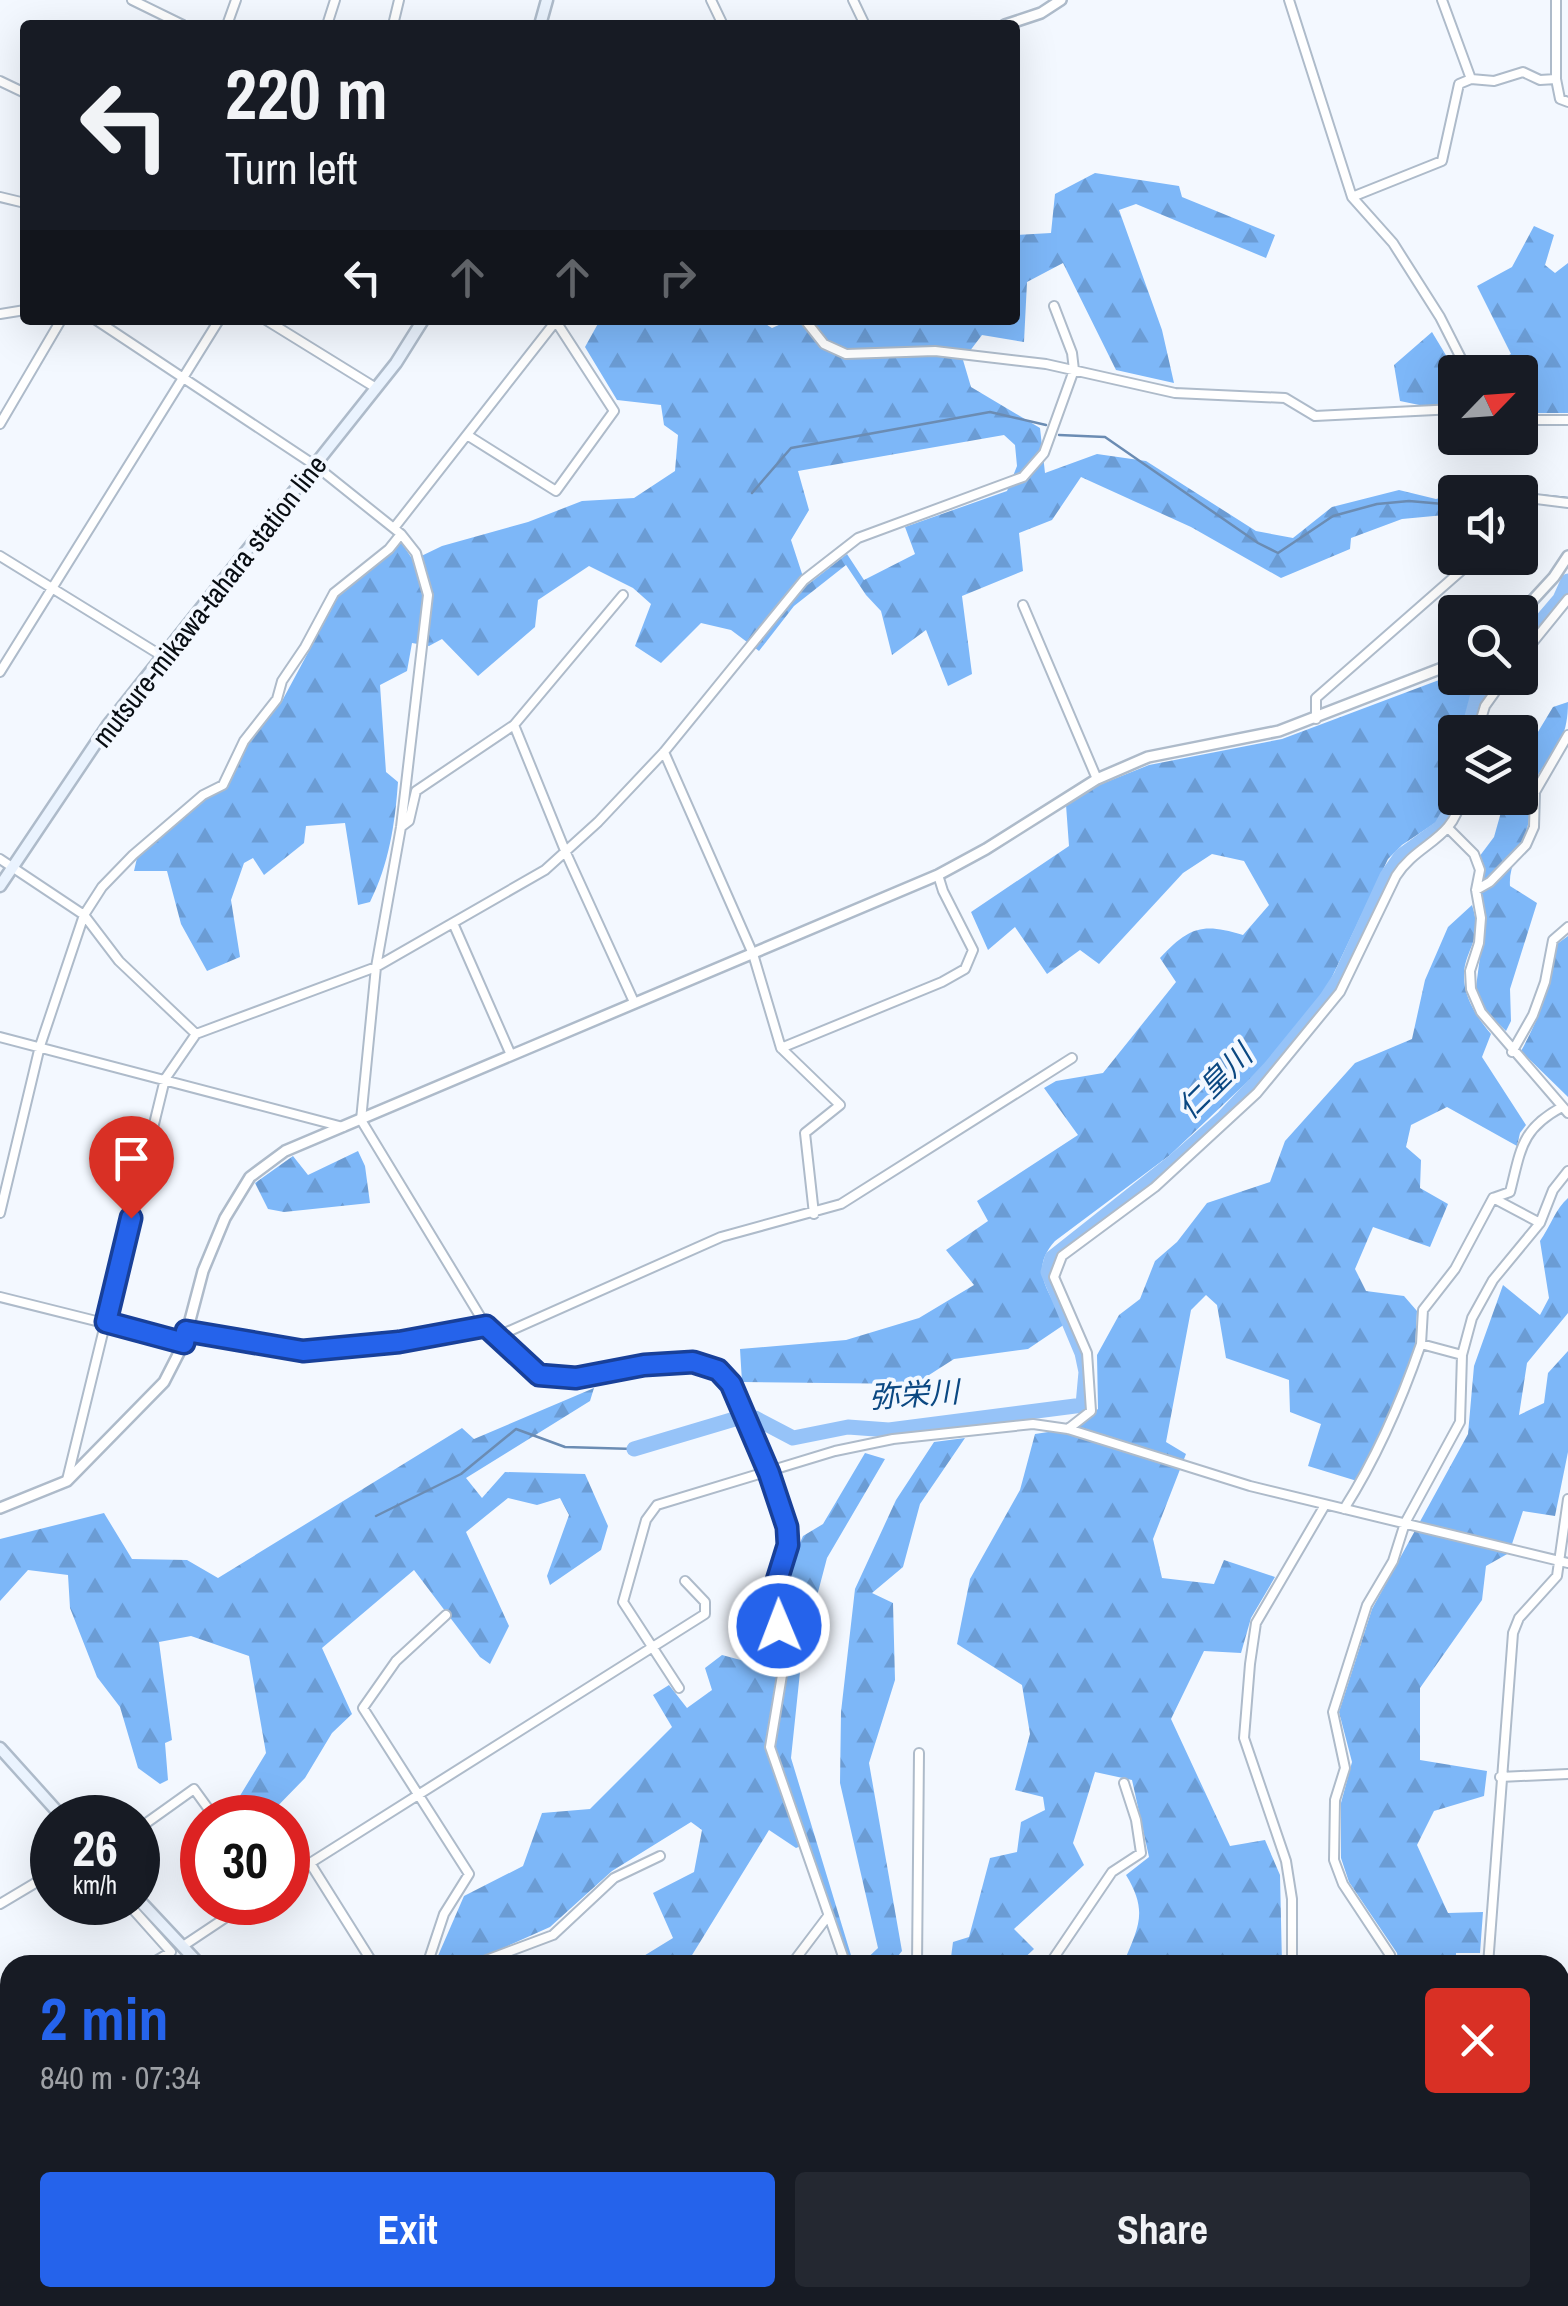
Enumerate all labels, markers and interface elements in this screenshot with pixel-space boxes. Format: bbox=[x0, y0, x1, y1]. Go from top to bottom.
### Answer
text: 220 m bbox=[225, 47, 388, 141]
icon: left bbox=[60, 60, 190, 190]
text: Turn left bbox=[225, 137, 357, 198]
icon: left bbox=[335, 250, 390, 305]
icon: ahead bbox=[440, 250, 495, 305]
icon: ahead bbox=[545, 250, 600, 305]
icon: right bbox=[650, 250, 705, 305]
north arrow bbox=[1438, 355, 1538, 455]
map controls bbox=[1438, 355, 1538, 815]
street label: mutsure-mikawa-tahara station line bbox=[83, 447, 335, 755]
button: sound bbox=[1438, 475, 1538, 575]
button: search bbox=[1438, 595, 1538, 695]
button: layers bbox=[1438, 715, 1538, 815]
water label: 仁皇川 bbox=[1168, 1033, 1262, 1127]
pin bbox=[89, 1116, 174, 1219]
icon: arrive bbox=[104, 1131, 159, 1186]
water label: 弥栄川 bbox=[868, 1371, 963, 1417]
position arrow bbox=[727, 1574, 831, 1678]
speed limit sign: 30 bbox=[180, 1795, 310, 1925]
text: 26 bbox=[72, 1814, 118, 1882]
text: km/h bbox=[73, 1868, 117, 1902]
text: 2 min bbox=[40, 1978, 169, 2059]
button: close bbox=[1425, 1988, 1530, 2093]
text: 840 m · 07:34 bbox=[40, 2056, 200, 2099]
button: Exit bbox=[40, 2172, 775, 2287]
button: Share bbox=[795, 2172, 1530, 2287]

